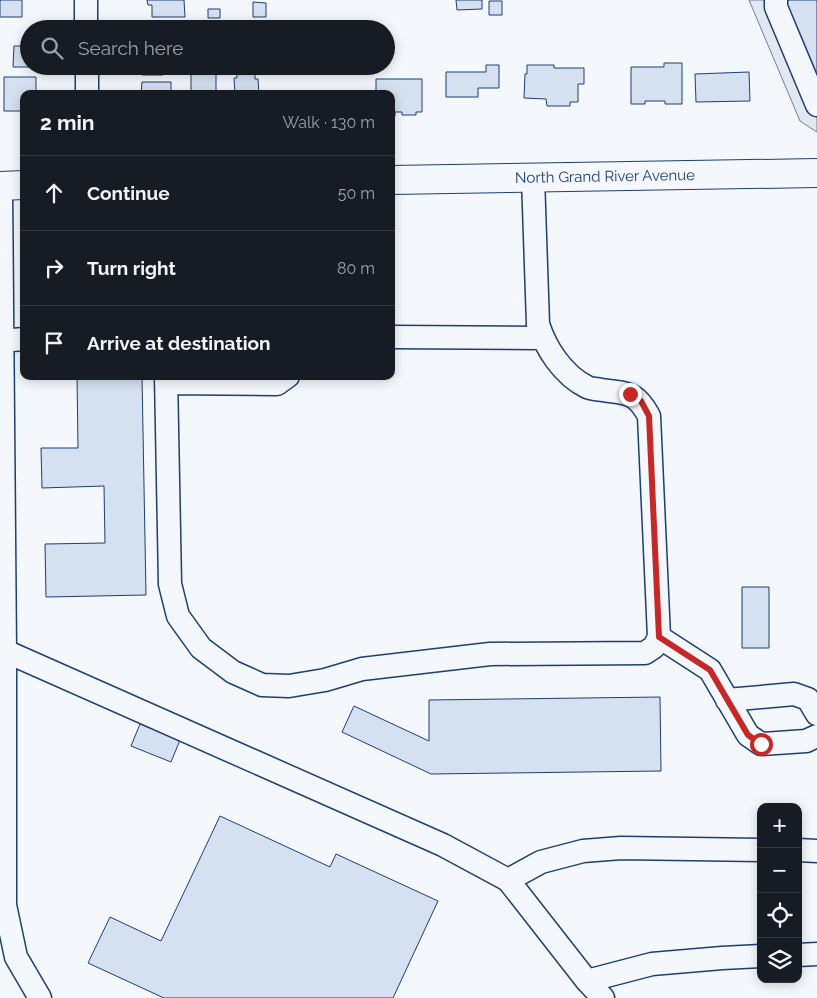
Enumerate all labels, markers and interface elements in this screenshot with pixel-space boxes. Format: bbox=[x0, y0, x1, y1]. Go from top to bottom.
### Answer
search box bbox=[20, 20, 395, 75]
icon: search bbox=[38, 34, 66, 62]
text: Search here bbox=[78, 37, 184, 59]
text: 2 min bbox=[40, 110, 94, 135]
text: Walk · 130 m bbox=[282, 113, 375, 132]
street label: North Grand River Avenue bbox=[515, 166, 695, 187]
icon: ahead bbox=[40, 179, 68, 207]
text: Continue bbox=[87, 182, 170, 204]
text: 50 m bbox=[338, 184, 375, 203]
icon: right bbox=[40, 254, 68, 282]
text: Turn right bbox=[87, 257, 176, 279]
text: 80 m bbox=[337, 259, 375, 278]
icon: arrive bbox=[40, 329, 68, 357]
text: Arrive at destination bbox=[87, 332, 271, 354]
route end bbox=[619, 383, 642, 406]
route start bbox=[750, 733, 773, 756]
map controls bbox=[757, 803, 802, 983]
button: + bbox=[757, 803, 802, 848]
button: − bbox=[757, 848, 802, 893]
button: locate bbox=[757, 893, 802, 938]
button: layers bbox=[757, 938, 802, 983]

